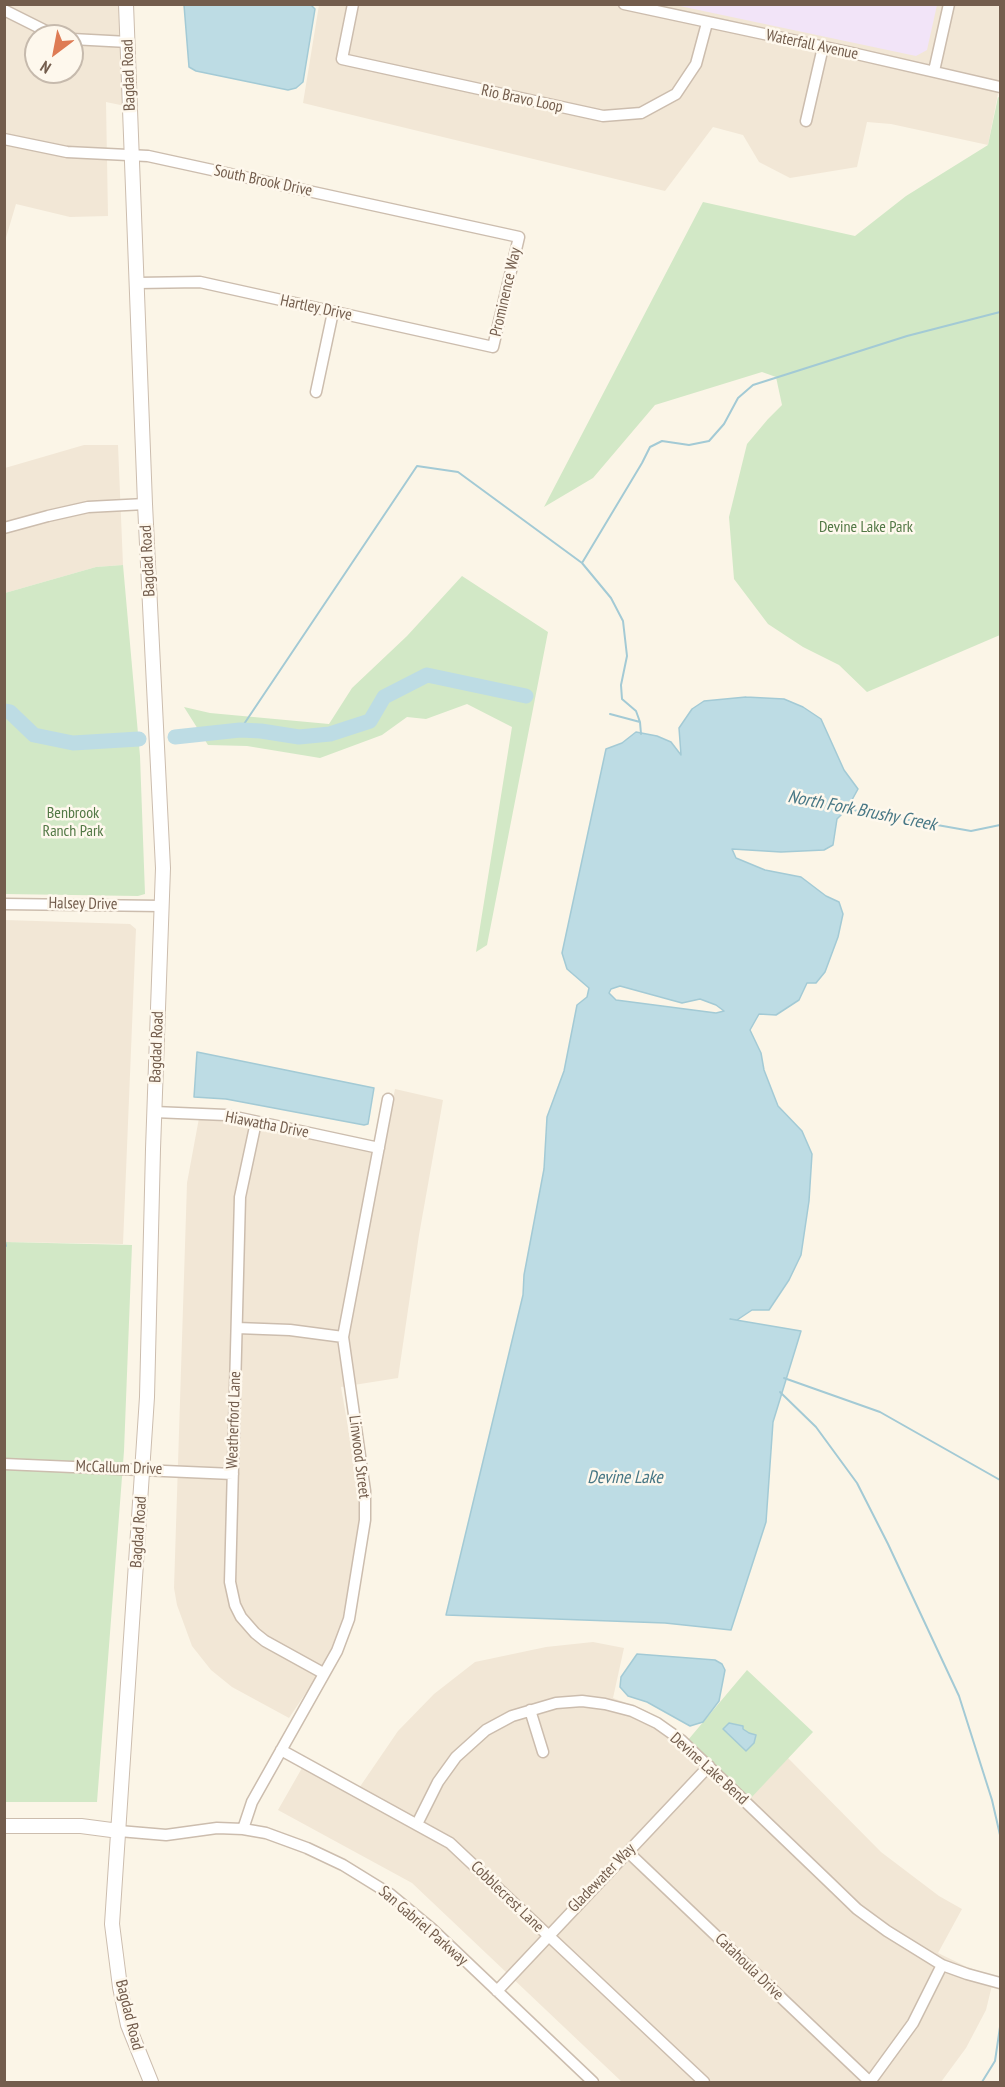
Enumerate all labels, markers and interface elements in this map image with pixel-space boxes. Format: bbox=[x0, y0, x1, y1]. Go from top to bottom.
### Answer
north arrow bbox=[24, 24, 84, 84]
street label: Waterfall Avenue bbox=[764, 26, 860, 64]
street label: Bagdad Road bbox=[118, 39, 140, 111]
text: N bbox=[37, 57, 54, 78]
street label: Rio Bravo Loop bbox=[479, 81, 565, 117]
street label: South Brook Drive bbox=[212, 161, 314, 201]
street label: Prominence Way bbox=[486, 246, 526, 338]
street label: Hartley Drive bbox=[278, 291, 354, 325]
park label: Devine Lake Park bbox=[819, 517, 913, 537]
street label: Bagdad Road bbox=[137, 525, 159, 597]
water label: North Fork Brushy Creek bbox=[786, 786, 938, 836]
park label: Benbrook Ranch Park bbox=[42, 803, 104, 841]
street label: Halsey Drive bbox=[48, 894, 118, 914]
street label: Bagdad Road bbox=[146, 1011, 168, 1083]
street label: Hiawatha Drive bbox=[224, 1108, 310, 1142]
street label: Weatherford Lane bbox=[223, 1371, 245, 1469]
street label: Linwood Street bbox=[344, 1414, 374, 1500]
street label: McCallum Drive bbox=[75, 1457, 163, 1479]
water label: Devine Lake bbox=[587, 1467, 663, 1489]
street label: Bagdad Road bbox=[127, 1496, 151, 1568]
street label: Devine Lake Bend bbox=[666, 1729, 752, 1809]
street label: Gladewater Way bbox=[564, 1839, 640, 1917]
street label: Cobblecrest Lane bbox=[466, 1857, 548, 1937]
street label: San Gabriel Parkway bbox=[374, 1882, 472, 1970]
street label: Catahoula Drive bbox=[711, 1930, 787, 2004]
street label: Bagdad Road bbox=[111, 1978, 147, 2052]

